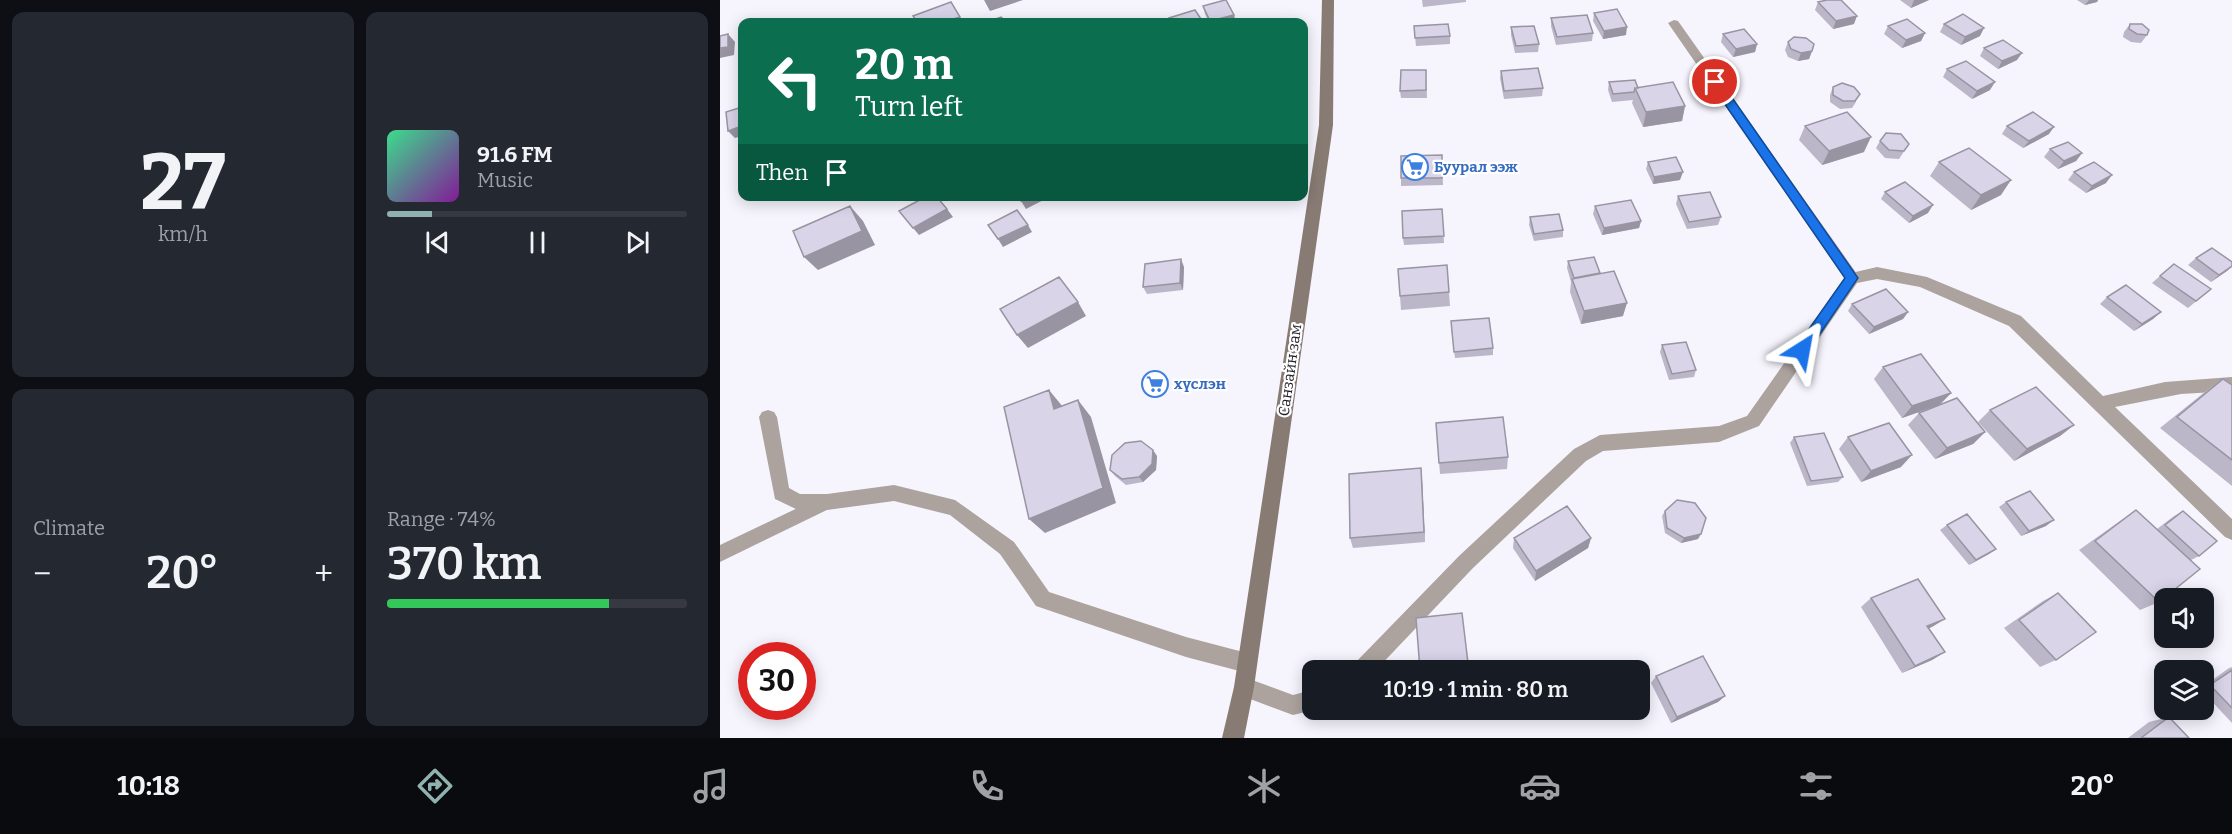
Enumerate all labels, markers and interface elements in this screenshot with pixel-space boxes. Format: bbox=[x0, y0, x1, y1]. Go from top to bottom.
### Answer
text: 20 m bbox=[855, 40, 953, 90]
icon: left bbox=[756, 42, 834, 120]
pin bbox=[1689, 56, 1740, 107]
icon: arrive bbox=[1698, 65, 1731, 98]
text: Turn left bbox=[855, 91, 963, 123]
text: 27 bbox=[140, 136, 226, 230]
text: 91.6 FM bbox=[477, 141, 552, 168]
supermarket icon: Буурал ээж bbox=[1400, 152, 1430, 182]
icon: arrive bbox=[820, 156, 853, 189]
place label: Буурал ээж bbox=[1434, 158, 1518, 176]
text: Then bbox=[756, 159, 808, 186]
text: Music bbox=[477, 168, 533, 192]
text: km/h bbox=[158, 222, 208, 246]
icon: previous bbox=[421, 226, 454, 259]
icon: pause bbox=[521, 226, 554, 259]
icon: next bbox=[621, 226, 654, 259]
position arrow bbox=[1770, 318, 1834, 382]
street label: Санзайн зам bbox=[1275, 323, 1305, 417]
supermarket icon: хүслэн bbox=[1140, 369, 1170, 399]
place label: хүслэн bbox=[1174, 375, 1226, 393]
text: Range · 74% bbox=[387, 507, 496, 531]
text: Climate bbox=[33, 516, 105, 540]
text: 370 km bbox=[387, 537, 541, 591]
text: 20° bbox=[146, 546, 219, 600]
text: − bbox=[33, 554, 51, 594]
text: + bbox=[314, 554, 333, 594]
map controls bbox=[2154, 588, 2214, 720]
button: sound bbox=[2154, 588, 2214, 648]
speed limit sign: 30 bbox=[738, 642, 816, 720]
button: layers bbox=[2154, 660, 2214, 720]
text: 10:19 · 1 min · 80 m bbox=[1384, 676, 1568, 703]
icon: directions bbox=[414, 765, 456, 807]
icon: music bbox=[690, 765, 732, 807]
icon: phone bbox=[966, 765, 1008, 807]
icon: climate bbox=[1243, 765, 1285, 807]
icon: car bbox=[1519, 765, 1561, 807]
icon: filters bbox=[1795, 765, 1837, 807]
text: 10:18 bbox=[117, 770, 180, 802]
text: 20° bbox=[2071, 770, 2115, 802]

